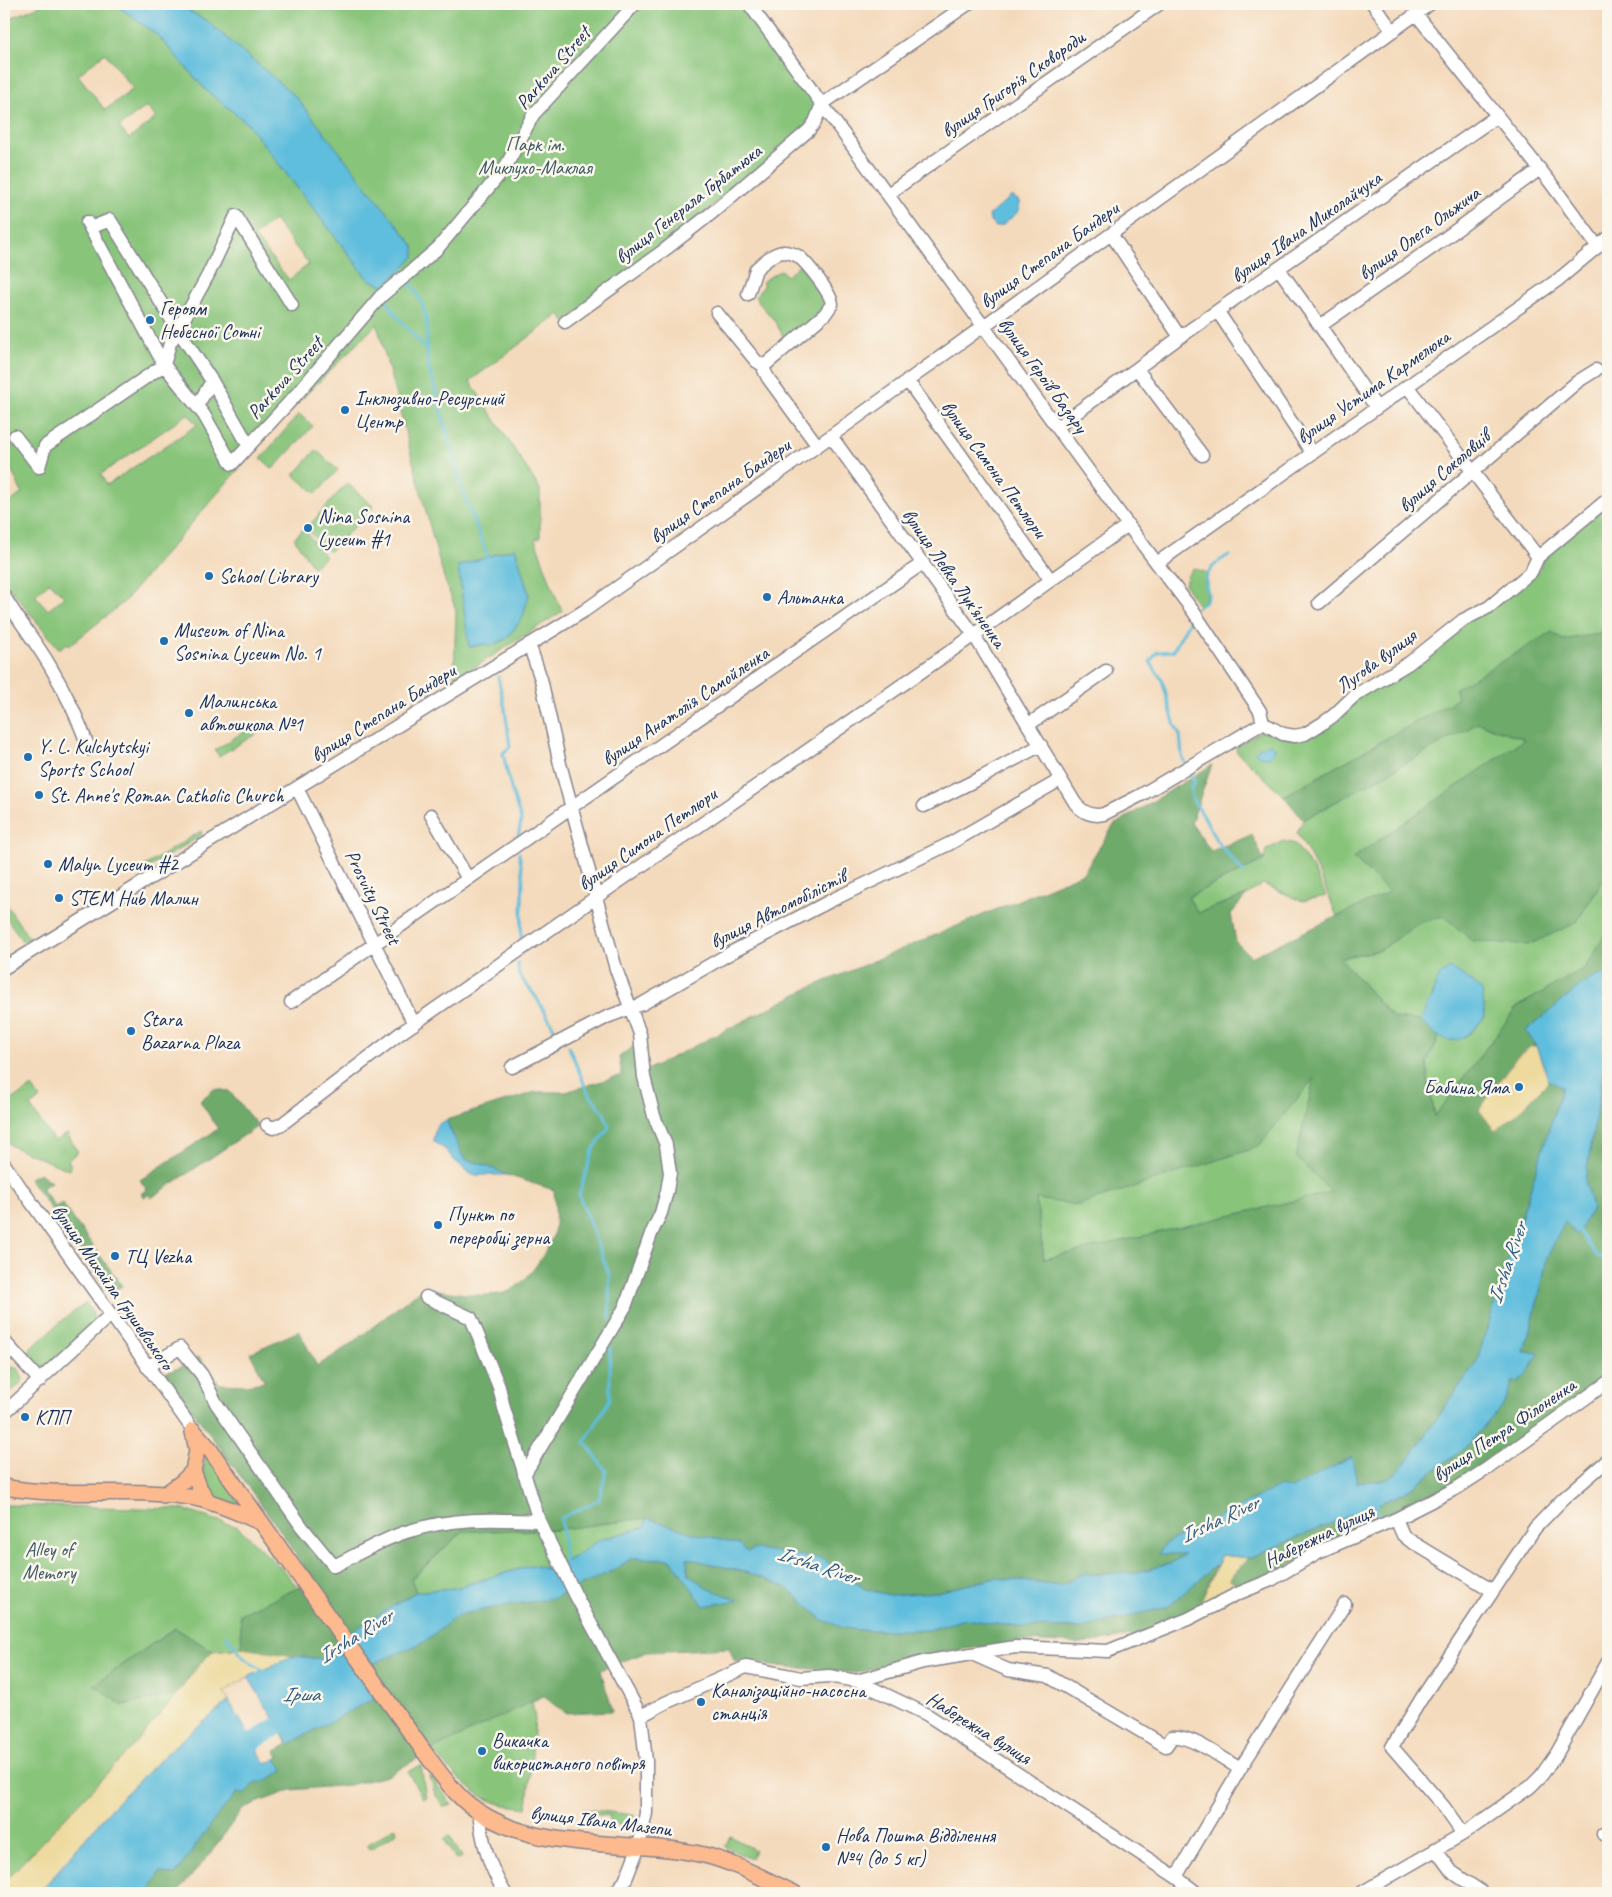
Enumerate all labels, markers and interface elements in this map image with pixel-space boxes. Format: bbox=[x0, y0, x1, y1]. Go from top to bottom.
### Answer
street label: Parkova Street bbox=[510, 19, 598, 115]
street label: вулиця Григорія Сковороди bbox=[936, 24, 1091, 143]
park label: Парк ім. Миклухо-Маклая bbox=[478, 132, 594, 180]
street label: вулиця Генерала Горбатюка bbox=[609, 138, 768, 269]
street label: вулиця Івана Миколайчука bbox=[1226, 164, 1388, 288]
street label: вулиця Олега Ольжича bbox=[1353, 180, 1486, 286]
street label: вулиця Степана Бандери bbox=[975, 195, 1125, 314]
place label: Героям Небесної Сотні bbox=[160, 296, 262, 344]
street label: вулиця Героїв Базару bbox=[993, 312, 1095, 439]
marker: Героям Небесної Сотні bbox=[144, 314, 156, 326]
street label: вулиця Устима Кармелюка bbox=[1291, 324, 1456, 449]
street label: Parkova Street bbox=[242, 329, 331, 424]
place label: Інклюзивно-Ресурсний Центр bbox=[355, 386, 506, 434]
street label: вулиця Симона Петлюри bbox=[936, 395, 1053, 544]
marker: Інклюзивно-Ресурсний Центр bbox=[339, 404, 351, 416]
street label: вулиця Соколовців bbox=[1393, 421, 1499, 518]
street label: вулиця Степана Бандери bbox=[645, 432, 797, 549]
street label: вулиця Левка Лук'яненка bbox=[896, 503, 1013, 654]
place label: Nina Sosnina Lyceum #1 bbox=[318, 504, 411, 552]
marker: Nina Sosnina Lyceum #1 bbox=[302, 522, 314, 534]
place label: School Library bbox=[219, 564, 320, 589]
marker: School Library bbox=[203, 570, 215, 582]
place label: Альтанка bbox=[777, 585, 845, 610]
marker: Альтанка bbox=[761, 591, 773, 603]
place label: Museum of Nina Sosnina Lyceum No. 1 bbox=[174, 618, 322, 666]
street label: Лугова вулиця bbox=[1331, 622, 1423, 699]
marker: Museum of Nina Sosnina Lyceum No. 1 bbox=[158, 635, 170, 647]
street label: вулиця Анатолія Самойленка bbox=[597, 640, 775, 771]
street label: вулиця Степана Бандери bbox=[306, 657, 462, 768]
place label: Малинська автошкола №1 bbox=[199, 689, 304, 737]
marker: Малинська автошкола №1 bbox=[183, 707, 195, 719]
place label: Y. L. Kulchytskyi Sports School bbox=[38, 734, 150, 782]
marker: Y. L. Kulchytskyi Sports School bbox=[22, 751, 34, 763]
street label: вулиця Симона Петлюри bbox=[573, 781, 723, 896]
place label: St. Anne's Roman Catholic Church bbox=[49, 783, 284, 808]
marker: St. Anne's Roman Catholic Church bbox=[33, 789, 45, 801]
street label: Prosvity Street bbox=[339, 846, 408, 951]
place label: Malyn Lyceum #2 bbox=[58, 852, 180, 877]
marker: Malyn Lyceum #2 bbox=[42, 858, 54, 870]
street label: вулиця Автомобілістів bbox=[706, 862, 855, 954]
place label: STEM Hub Малин bbox=[69, 886, 200, 911]
marker: STEM Hub Малин bbox=[53, 892, 65, 904]
place label: Stara Bazarna Plaza bbox=[141, 1007, 242, 1055]
marker: Stara Bazarna Plaza bbox=[125, 1025, 137, 1037]
place label: Бабина Яма bbox=[1424, 1075, 1510, 1100]
marker: Бабина Яма bbox=[1513, 1081, 1525, 1093]
street label: вулиця Михайла Грушевського bbox=[46, 1199, 181, 1376]
place label: Пункт по переробці зерна bbox=[448, 1202, 551, 1251]
water label: Irsha River bbox=[1481, 1216, 1534, 1307]
marker: Пункт по переробці зерна bbox=[432, 1219, 444, 1231]
place label: ТЦ Vezha bbox=[125, 1244, 193, 1269]
marker: ТЦ Vezha bbox=[109, 1250, 121, 1262]
street label: вулиця Петра Філоненка bbox=[1428, 1372, 1582, 1487]
place label: КПП bbox=[35, 1405, 73, 1430]
marker: КПП bbox=[19, 1411, 31, 1423]
water label: Irsha River bbox=[1176, 1488, 1265, 1548]
street label: Набережна вулиця bbox=[1260, 1498, 1379, 1573]
park label: Alley of Memory bbox=[22, 1537, 78, 1585]
water label: Irsha River bbox=[774, 1540, 865, 1591]
water label: Irsha River bbox=[313, 1601, 400, 1669]
place label: Каналізаційно-насосна станція bbox=[711, 1678, 867, 1726]
water label: Ірша bbox=[282, 1681, 321, 1707]
street label: Набережна вулиця bbox=[922, 1686, 1037, 1771]
marker: Каналізаційно-насосна станція bbox=[695, 1696, 707, 1708]
place label: Викачка використаного повітря bbox=[492, 1728, 646, 1776]
marker: Викачка використаного повітря bbox=[476, 1745, 488, 1757]
street label: вулиця Івана Мазепи bbox=[529, 1800, 674, 1842]
place label: Нова Пошта Відділення №4 (до 5 кг) bbox=[836, 1823, 997, 1871]
marker: Нова Пошта Відділення №4 (до 5 кг) bbox=[820, 1841, 832, 1853]

